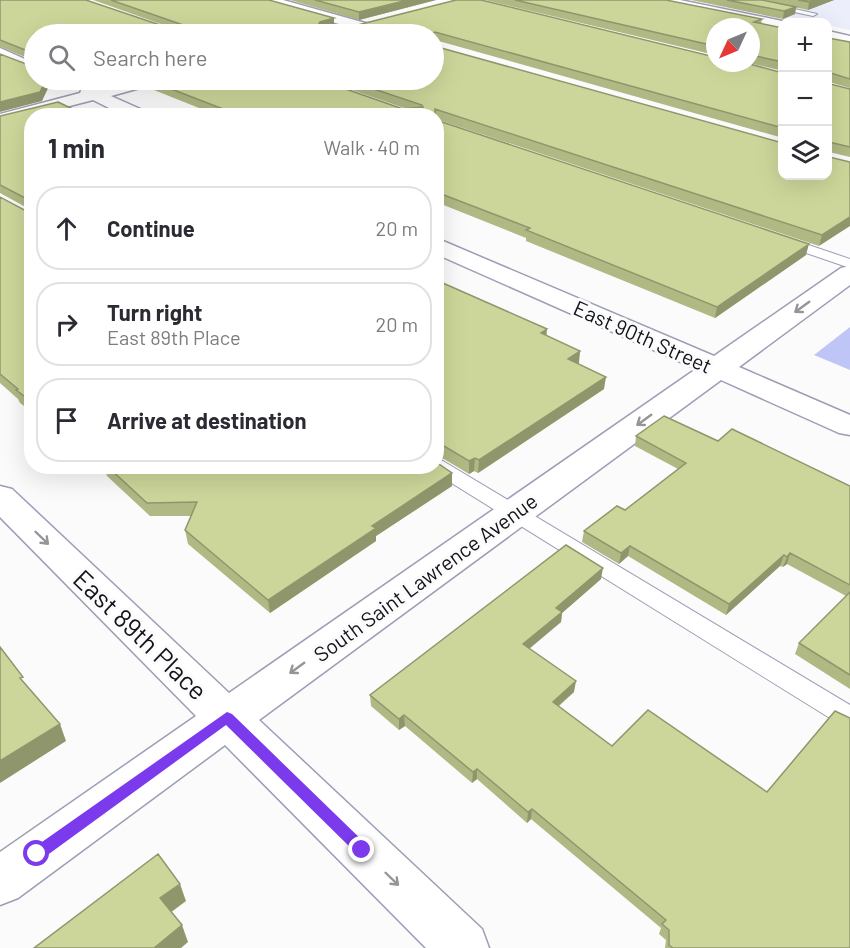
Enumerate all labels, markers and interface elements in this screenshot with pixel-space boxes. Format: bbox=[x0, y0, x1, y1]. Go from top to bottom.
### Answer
north arrow bbox=[706, 18, 760, 72]
map controls bbox=[778, 18, 832, 180]
button: + bbox=[778, 18, 832, 72]
search box bbox=[24, 24, 444, 90]
icon: search bbox=[45, 41, 78, 74]
text: Search here bbox=[93, 44, 207, 70]
button: − bbox=[778, 72, 832, 126]
button: layers bbox=[778, 126, 832, 180]
text: 1 min bbox=[48, 132, 105, 163]
text: Walk · 40 m bbox=[323, 135, 420, 159]
icon: ahead bbox=[50, 212, 83, 245]
text: Continue bbox=[107, 215, 195, 241]
text: 20 m bbox=[375, 216, 418, 240]
street label: East 90th Street bbox=[570, 294, 716, 378]
text: Turn right bbox=[107, 299, 202, 325]
one-way arrow bbox=[795, 301, 811, 313]
icon: right bbox=[50, 308, 83, 341]
text: 20 m bbox=[375, 312, 418, 336]
text: East 89th Place bbox=[107, 325, 241, 349]
icon: arrive bbox=[50, 404, 83, 437]
text: Arrive at destination bbox=[107, 407, 306, 433]
one-way arrow bbox=[636, 414, 652, 426]
street label: South Saint Lawrence Avenue bbox=[308, 487, 542, 667]
one-way arrow bbox=[35, 531, 50, 545]
street label: East 89th Place bbox=[68, 562, 214, 706]
one-way arrow bbox=[290, 662, 306, 674]
route end bbox=[348, 836, 374, 862]
route start bbox=[23, 840, 49, 866]
one-way arrow bbox=[385, 872, 400, 887]

